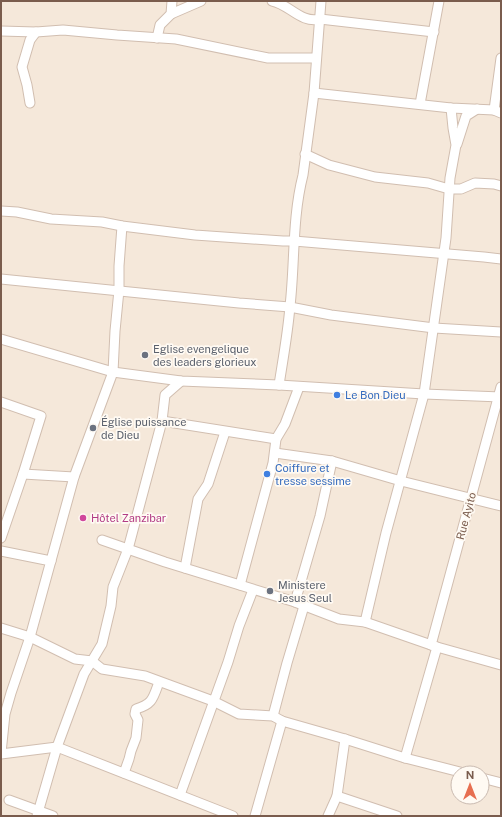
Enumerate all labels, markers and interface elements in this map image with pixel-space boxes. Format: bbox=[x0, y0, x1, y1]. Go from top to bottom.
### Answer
place label: Eglise evengelique des leaders glorieux bbox=[153, 343, 256, 368]
marker: Eglise evengelique des leaders glorieux bbox=[140, 350, 150, 360]
place label: Le Bon Dieu bbox=[345, 389, 406, 401]
marker: Le Bon Dieu bbox=[332, 390, 342, 400]
place label: Église puissance de Dieu bbox=[101, 415, 186, 441]
marker: Église puissance de Dieu bbox=[88, 423, 98, 433]
place label: Coiffure et tresse sessime bbox=[275, 462, 351, 487]
marker: Coiffure et tresse sessime bbox=[262, 469, 272, 479]
street label: Rue Ayito bbox=[454, 491, 478, 541]
place label: Hôtel Zanzibar bbox=[91, 512, 166, 524]
marker: Hôtel Zanzibar bbox=[78, 513, 88, 523]
place label: Ministere Jesus Seul bbox=[278, 579, 332, 604]
marker: Ministere Jesus Seul bbox=[265, 586, 275, 596]
north arrow bbox=[450, 765, 490, 805]
text: N bbox=[466, 769, 474, 781]

